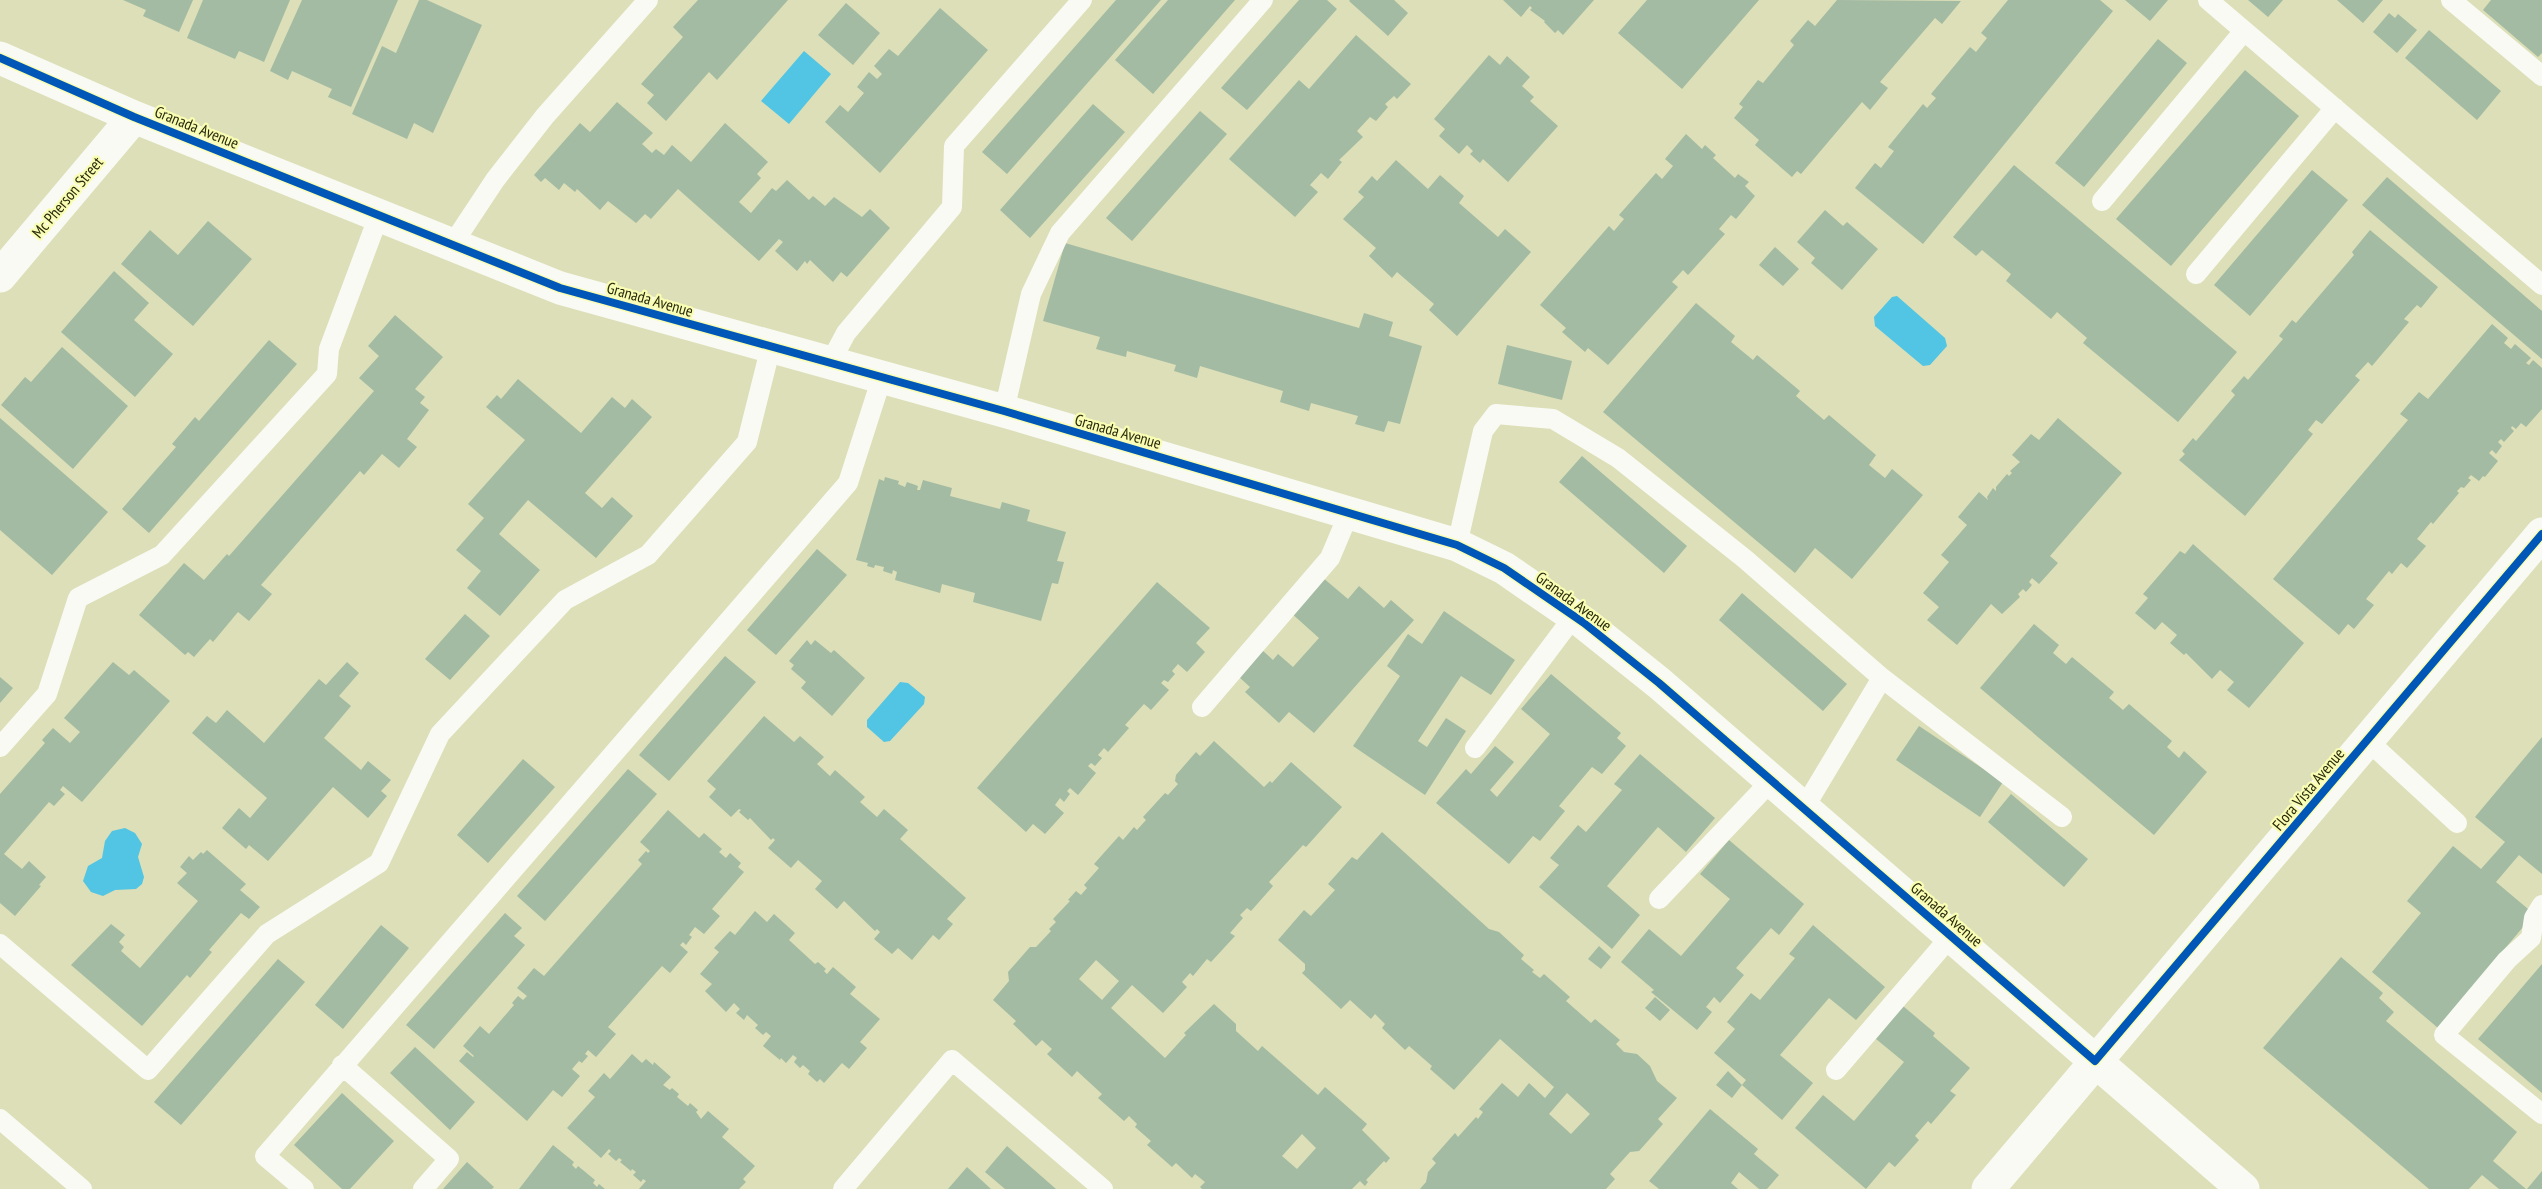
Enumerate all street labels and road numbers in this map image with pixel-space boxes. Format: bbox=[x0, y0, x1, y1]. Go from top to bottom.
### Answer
street label: Granada Avenue bbox=[152, 101, 242, 153]
street label: Mc Pherson Street bbox=[27, 152, 107, 242]
street label: Granada Avenue bbox=[605, 277, 695, 321]
street label: Granada Avenue bbox=[1073, 409, 1163, 453]
street label: Granada Avenue bbox=[1532, 567, 1616, 635]
street label: Flora Vista Avenue bbox=[2268, 744, 2348, 834]
street label: Granada Avenue bbox=[1907, 877, 1987, 951]

